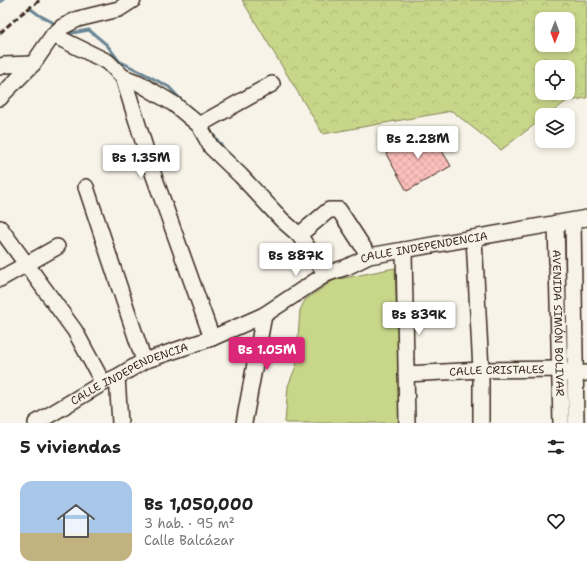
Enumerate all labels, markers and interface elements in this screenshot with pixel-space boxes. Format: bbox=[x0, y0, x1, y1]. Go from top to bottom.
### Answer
north arrow bbox=[535, 12, 575, 52]
map controls bbox=[535, 12, 575, 148]
button: locate bbox=[535, 60, 575, 100]
button: layers bbox=[535, 108, 575, 148]
pin: Bs 2.28M bbox=[377, 126, 459, 160]
text: Bs 2.28M bbox=[386, 130, 450, 147]
pin: Bs 1.35M bbox=[100, 145, 182, 179]
text: Bs 1.35M bbox=[112, 149, 170, 166]
street label: CALLE INDEPENDENCIA bbox=[358, 228, 489, 267]
pin: Bs 887K bbox=[259, 243, 333, 277]
text: Bs 887K bbox=[268, 247, 324, 264]
street label: AVENIDA SIMÓN BOLIVAR bbox=[549, 250, 567, 397]
pin: Bs 839K bbox=[382, 302, 456, 336]
text: Bs 839K bbox=[392, 306, 446, 323]
pin: Bs 1.05M bbox=[226, 337, 308, 371]
street label: CALLE INDEPENDENCIA bbox=[68, 340, 190, 409]
text: Bs 1.05M bbox=[238, 341, 296, 358]
street label: CALLE CRISTALES bbox=[449, 362, 545, 380]
text: 5 viviendas bbox=[20, 436, 121, 458]
icon: filters bbox=[545, 436, 567, 458]
text: Bs 1,050,000 bbox=[144, 493, 253, 515]
icon: home bbox=[52, 497, 100, 545]
icon: heart bbox=[545, 510, 567, 532]
text: 3 hab. · 95 m² bbox=[144, 515, 235, 532]
text: Calle Balcázar bbox=[144, 532, 235, 549]

